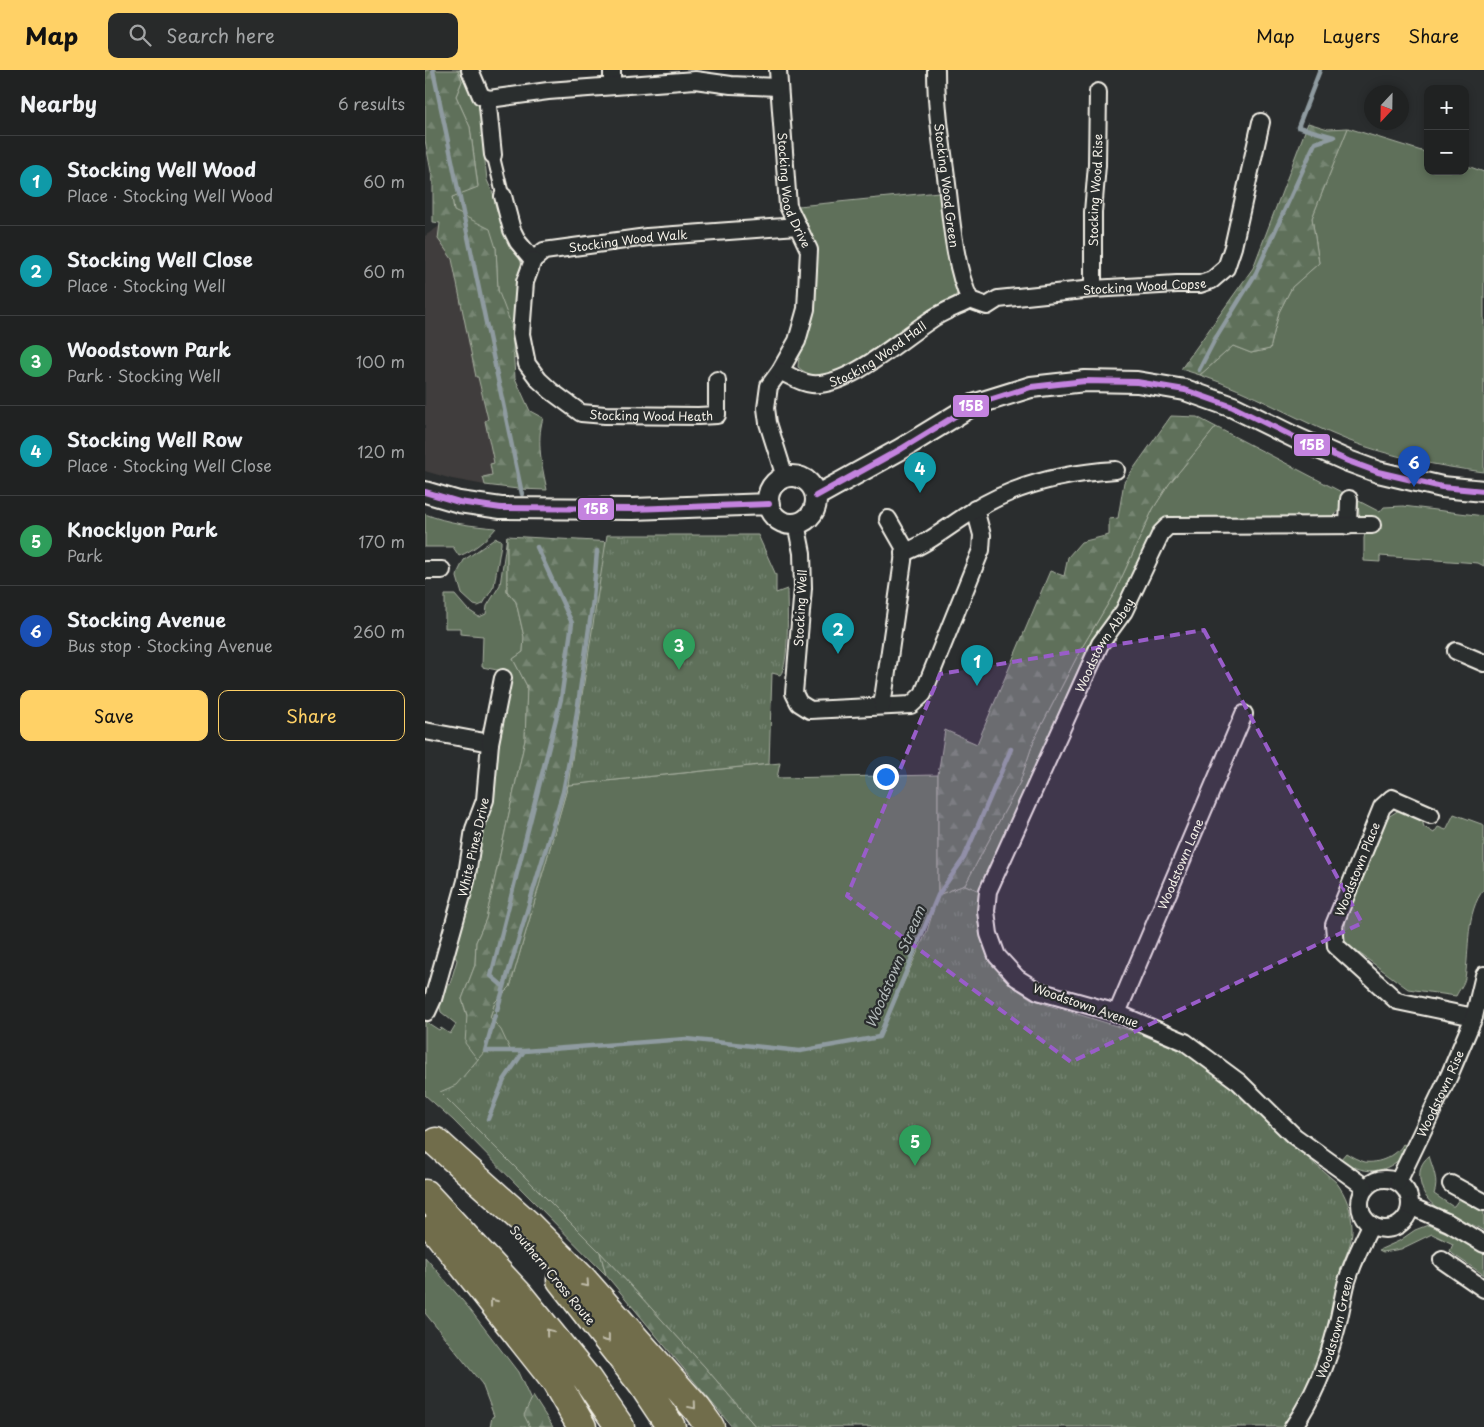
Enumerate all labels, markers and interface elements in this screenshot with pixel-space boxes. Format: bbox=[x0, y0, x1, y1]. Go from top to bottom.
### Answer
search box bbox=[108, 13, 458, 58]
text: Map bbox=[25, 17, 78, 53]
icon: search bbox=[126, 21, 154, 49]
text: Search here bbox=[166, 21, 275, 49]
text: Map bbox=[1256, 22, 1295, 49]
text: Layers bbox=[1323, 22, 1380, 49]
text: Share bbox=[1408, 22, 1459, 49]
north arrow bbox=[1364, 85, 1409, 130]
map controls bbox=[1424, 85, 1469, 175]
button: + bbox=[1424, 85, 1469, 130]
text: Nearby bbox=[20, 87, 97, 119]
text: 6 results bbox=[338, 91, 405, 115]
street label: Stocking Wood Green bbox=[930, 122, 964, 249]
button: − bbox=[1424, 130, 1469, 175]
street label: Stocking Wood Drive bbox=[774, 131, 816, 251]
street label: Stocking Wood Rise bbox=[1084, 134, 1106, 246]
text: Stocking Well Wood bbox=[67, 155, 256, 183]
text: 1 bbox=[32, 169, 40, 193]
text: 60 m bbox=[363, 169, 405, 193]
text: Place · Stocking Well Wood bbox=[67, 183, 273, 207]
street label: Stocking Wood Walk bbox=[567, 225, 688, 257]
text: Stocking Well Close bbox=[67, 245, 253, 273]
text: 2 bbox=[30, 259, 42, 283]
text: 60 m bbox=[363, 259, 405, 283]
text: Place · Stocking Well bbox=[67, 273, 226, 297]
street label: Stocking Wood Copse bbox=[1082, 274, 1209, 299]
street label: Stocking Wood Hall bbox=[826, 317, 930, 391]
text: Woodstown Park bbox=[67, 335, 231, 363]
text: 3 bbox=[31, 349, 41, 373]
text: 100 m bbox=[356, 349, 405, 373]
text: Park · Stocking Well bbox=[67, 363, 221, 387]
line badge: 15B bbox=[952, 394, 990, 418]
text: 15B bbox=[958, 395, 984, 416]
street label: Stocking Wood Heath bbox=[589, 405, 714, 425]
text: Stocking Well Row bbox=[67, 425, 243, 453]
line badge: 15B bbox=[1293, 433, 1331, 457]
text: 15B bbox=[1299, 434, 1325, 455]
text: 4 bbox=[31, 439, 41, 463]
text: 120 m bbox=[358, 439, 405, 463]
pin: 6 bbox=[1398, 446, 1430, 487]
pin: 4 bbox=[904, 452, 936, 493]
text: Place · Stocking Well Close bbox=[67, 453, 272, 477]
line badge: 15B bbox=[577, 497, 615, 521]
text: 15B bbox=[583, 498, 609, 519]
text: Knocklyon Park bbox=[67, 515, 218, 543]
text: 5 bbox=[31, 529, 41, 553]
text: 170 m bbox=[359, 529, 405, 553]
text: Park bbox=[67, 543, 103, 567]
street label: Stocking Well bbox=[789, 569, 811, 647]
street label: Woodstown Abbey bbox=[1070, 595, 1138, 695]
text: Stocking Avenue bbox=[67, 605, 226, 633]
pin: 2 bbox=[822, 613, 854, 654]
text: 6 bbox=[30, 619, 42, 643]
text: 260 m bbox=[353, 619, 405, 643]
pin: 3 bbox=[663, 629, 695, 670]
text: Bus stop · Stocking Avenue bbox=[67, 633, 273, 657]
pin: 1 bbox=[961, 645, 993, 686]
button: Save bbox=[20, 690, 208, 741]
button: Share bbox=[218, 690, 405, 741]
your location bbox=[873, 764, 899, 790]
street label: White Pines Drive bbox=[453, 796, 493, 898]
street label: Woodstown Lane bbox=[1153, 815, 1208, 912]
street label: Woodstown Place bbox=[1330, 819, 1384, 919]
water label: Woodstown Stream bbox=[860, 903, 930, 1031]
street label: Woodstown Avenue bbox=[1031, 978, 1142, 1032]
street label: Woodstown Rise bbox=[1412, 1047, 1468, 1140]
pin: 5 bbox=[899, 1125, 931, 1166]
street label: Southern Cross Route bbox=[506, 1221, 600, 1329]
street label: Woodstown Green bbox=[1311, 1273, 1357, 1381]
one-way arrow bbox=[580, 1278, 589, 1287]
one-way arrow bbox=[490, 1298, 499, 1308]
one-way arrow bbox=[545, 1329, 554, 1338]
one-way arrow bbox=[601, 1333, 609, 1342]
one-way arrow bbox=[688, 1400, 697, 1409]

